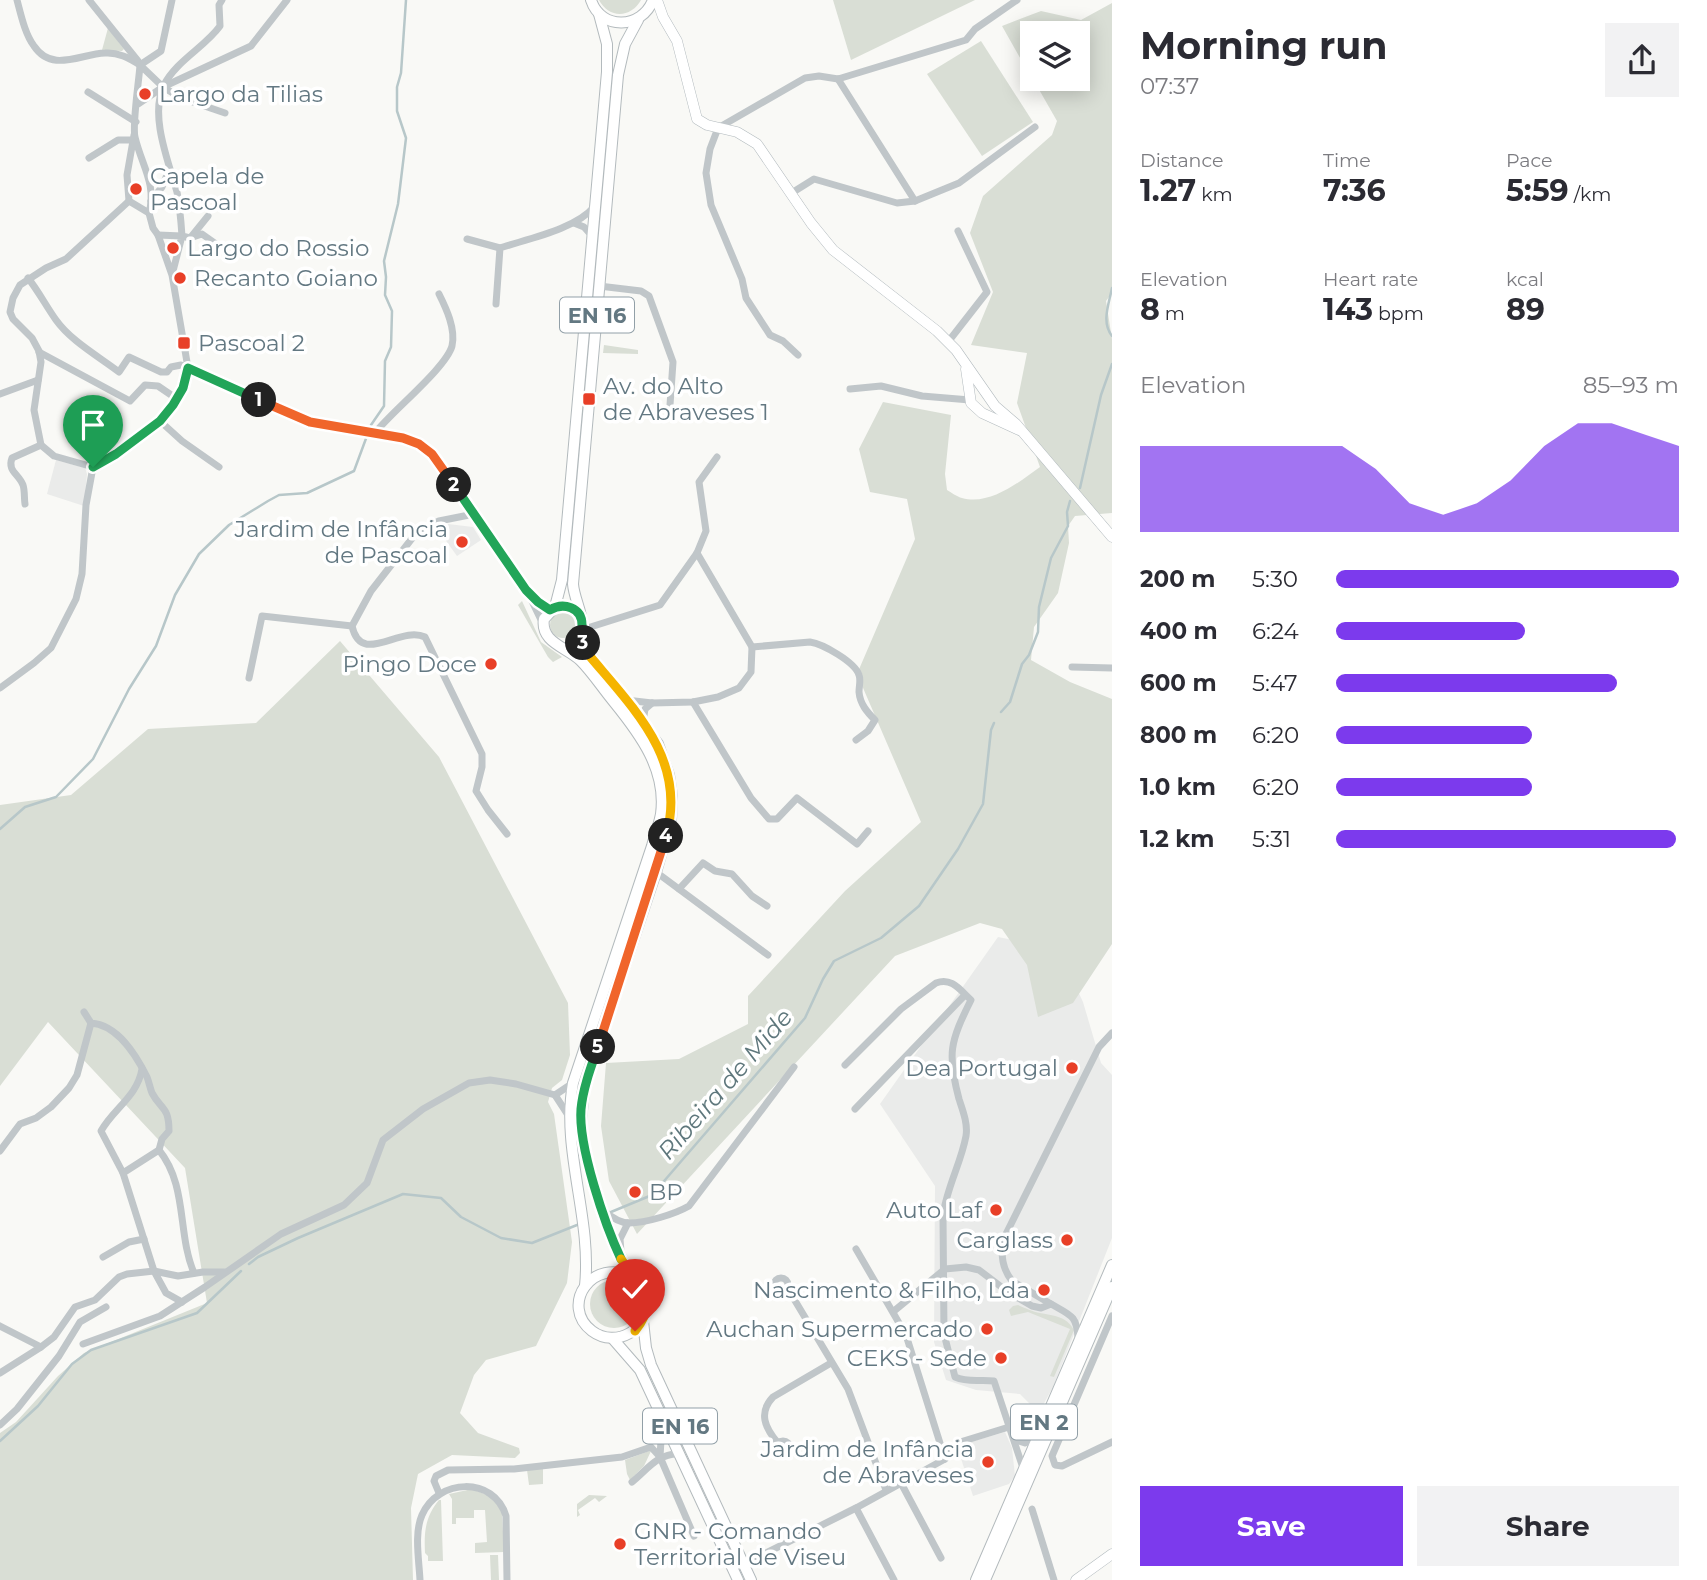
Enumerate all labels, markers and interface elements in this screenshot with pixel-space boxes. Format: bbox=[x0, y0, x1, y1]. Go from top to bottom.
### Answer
map controls bbox=[1020, 21, 1090, 91]
button: layers bbox=[1020, 21, 1090, 91]
text: Morning run bbox=[1140, 22, 1388, 69]
button: share bbox=[1605, 23, 1679, 97]
text: 07:37 bbox=[1140, 72, 1199, 100]
place label: Largo da Tilias bbox=[159, 80, 323, 108]
marker: Largo da Tilias bbox=[137, 86, 153, 102]
text: Distance bbox=[1140, 149, 1223, 172]
text: Time bbox=[1323, 149, 1371, 172]
text: Pace bbox=[1506, 149, 1553, 172]
place label: Capela de Pascoal bbox=[150, 162, 264, 216]
text: 1.27 bbox=[1140, 172, 1196, 209]
text: 7:36 bbox=[1323, 172, 1386, 209]
text: 5:59 bbox=[1506, 172, 1569, 209]
marker: Capela de Pascoal bbox=[128, 181, 144, 197]
text: km bbox=[1196, 183, 1233, 206]
text: /km bbox=[1569, 183, 1612, 206]
place label: Largo do Rossio bbox=[187, 234, 369, 262]
marker: Largo do Rossio bbox=[165, 240, 181, 256]
place label: Recanto Goiano bbox=[194, 264, 378, 292]
text: Elevation bbox=[1140, 268, 1228, 291]
text: Heart rate bbox=[1323, 268, 1418, 291]
text: kcal bbox=[1506, 268, 1544, 291]
marker: Recanto Goiano bbox=[172, 270, 188, 286]
text: 8 bbox=[1140, 291, 1160, 328]
text: 143 bbox=[1323, 291, 1373, 328]
text: 89 bbox=[1506, 291, 1545, 328]
road number: EN 16 bbox=[560, 298, 634, 332]
text: m bbox=[1160, 302, 1185, 325]
text: bpm bbox=[1373, 302, 1424, 325]
place label: Pascoal 2 bbox=[198, 329, 305, 357]
marker: Pascoal 2 bbox=[176, 335, 192, 351]
text: Elevation bbox=[1140, 371, 1246, 399]
text: 85–93 m bbox=[1583, 371, 1679, 399]
place label: Av. do Alto de Abraveses 1 bbox=[603, 372, 769, 426]
pin: 1 bbox=[242, 382, 276, 418]
text: 1 bbox=[255, 388, 262, 411]
marker: Av. do Alto de Abraveses 1 bbox=[581, 391, 597, 407]
pin bbox=[63, 395, 123, 467]
icon: arrive bbox=[74, 406, 112, 444]
pin: 2 bbox=[436, 468, 472, 503]
text: 2 bbox=[448, 473, 459, 496]
place label: Jardim de Infância de Pascoal bbox=[234, 515, 448, 569]
marker: Jardim de Infância de Pascoal bbox=[454, 534, 470, 550]
text: 200 m bbox=[1140, 565, 1215, 593]
text: 5:30 bbox=[1252, 565, 1298, 593]
text: 400 m bbox=[1140, 617, 1218, 645]
text: 6:24 bbox=[1252, 617, 1299, 645]
pin: 3 bbox=[566, 626, 600, 660]
text: 3 bbox=[577, 631, 588, 654]
place label: Pingo Doce bbox=[342, 650, 477, 678]
marker: Pingo Doce bbox=[483, 656, 499, 672]
text: 600 m bbox=[1140, 669, 1217, 697]
text: 5:47 bbox=[1252, 669, 1298, 697]
text: 800 m bbox=[1140, 721, 1217, 749]
text: 6:20 bbox=[1252, 721, 1299, 749]
text: 1.0 km bbox=[1140, 773, 1216, 801]
text: 6:20 bbox=[1252, 773, 1299, 801]
pin: 4 bbox=[648, 818, 684, 854]
text: 4 bbox=[659, 824, 672, 847]
text: 1.2 km bbox=[1140, 825, 1214, 853]
text: 5:31 bbox=[1252, 825, 1291, 853]
water label: Ribeira de Mide bbox=[652, 1003, 798, 1165]
pin: 5 bbox=[580, 1030, 616, 1064]
text: 5 bbox=[592, 1035, 603, 1058]
place label: Dea Portugal bbox=[905, 1054, 1058, 1082]
marker: Dea Portugal bbox=[1064, 1060, 1080, 1076]
place label: BP bbox=[649, 1178, 683, 1206]
marker: BP bbox=[627, 1184, 643, 1200]
place label: Auto Laf bbox=[886, 1196, 983, 1224]
marker: Auto Laf bbox=[988, 1202, 1004, 1218]
place label: Carglass bbox=[956, 1226, 1053, 1254]
marker: Carglass bbox=[1059, 1232, 1075, 1248]
pin bbox=[605, 1259, 665, 1331]
icon: check bbox=[616, 1270, 654, 1308]
place label: Nascimento & Filho, Lda bbox=[753, 1276, 1030, 1304]
marker: Nascimento & Filho, Lda bbox=[1036, 1282, 1052, 1298]
place label: Auchan Supermercado bbox=[706, 1315, 973, 1343]
marker: Auchan Supermercado bbox=[979, 1321, 995, 1337]
place label: CEKS - Sede bbox=[847, 1344, 987, 1372]
marker: CEKS - Sede bbox=[993, 1350, 1009, 1366]
road number: EN 2 bbox=[1011, 1404, 1077, 1440]
road number: EN 16 bbox=[643, 1408, 717, 1444]
place label: Jardim de Infância de Abraveses bbox=[760, 1435, 974, 1489]
marker: Jardim de Infância de Abraveses bbox=[980, 1454, 996, 1470]
button: Save bbox=[1140, 1486, 1403, 1566]
button: Share bbox=[1417, 1486, 1679, 1566]
place label: GNR - Comando Territorial de Viseu bbox=[634, 1517, 846, 1571]
marker: GNR - Comando Territorial de Viseu bbox=[612, 1536, 628, 1552]

